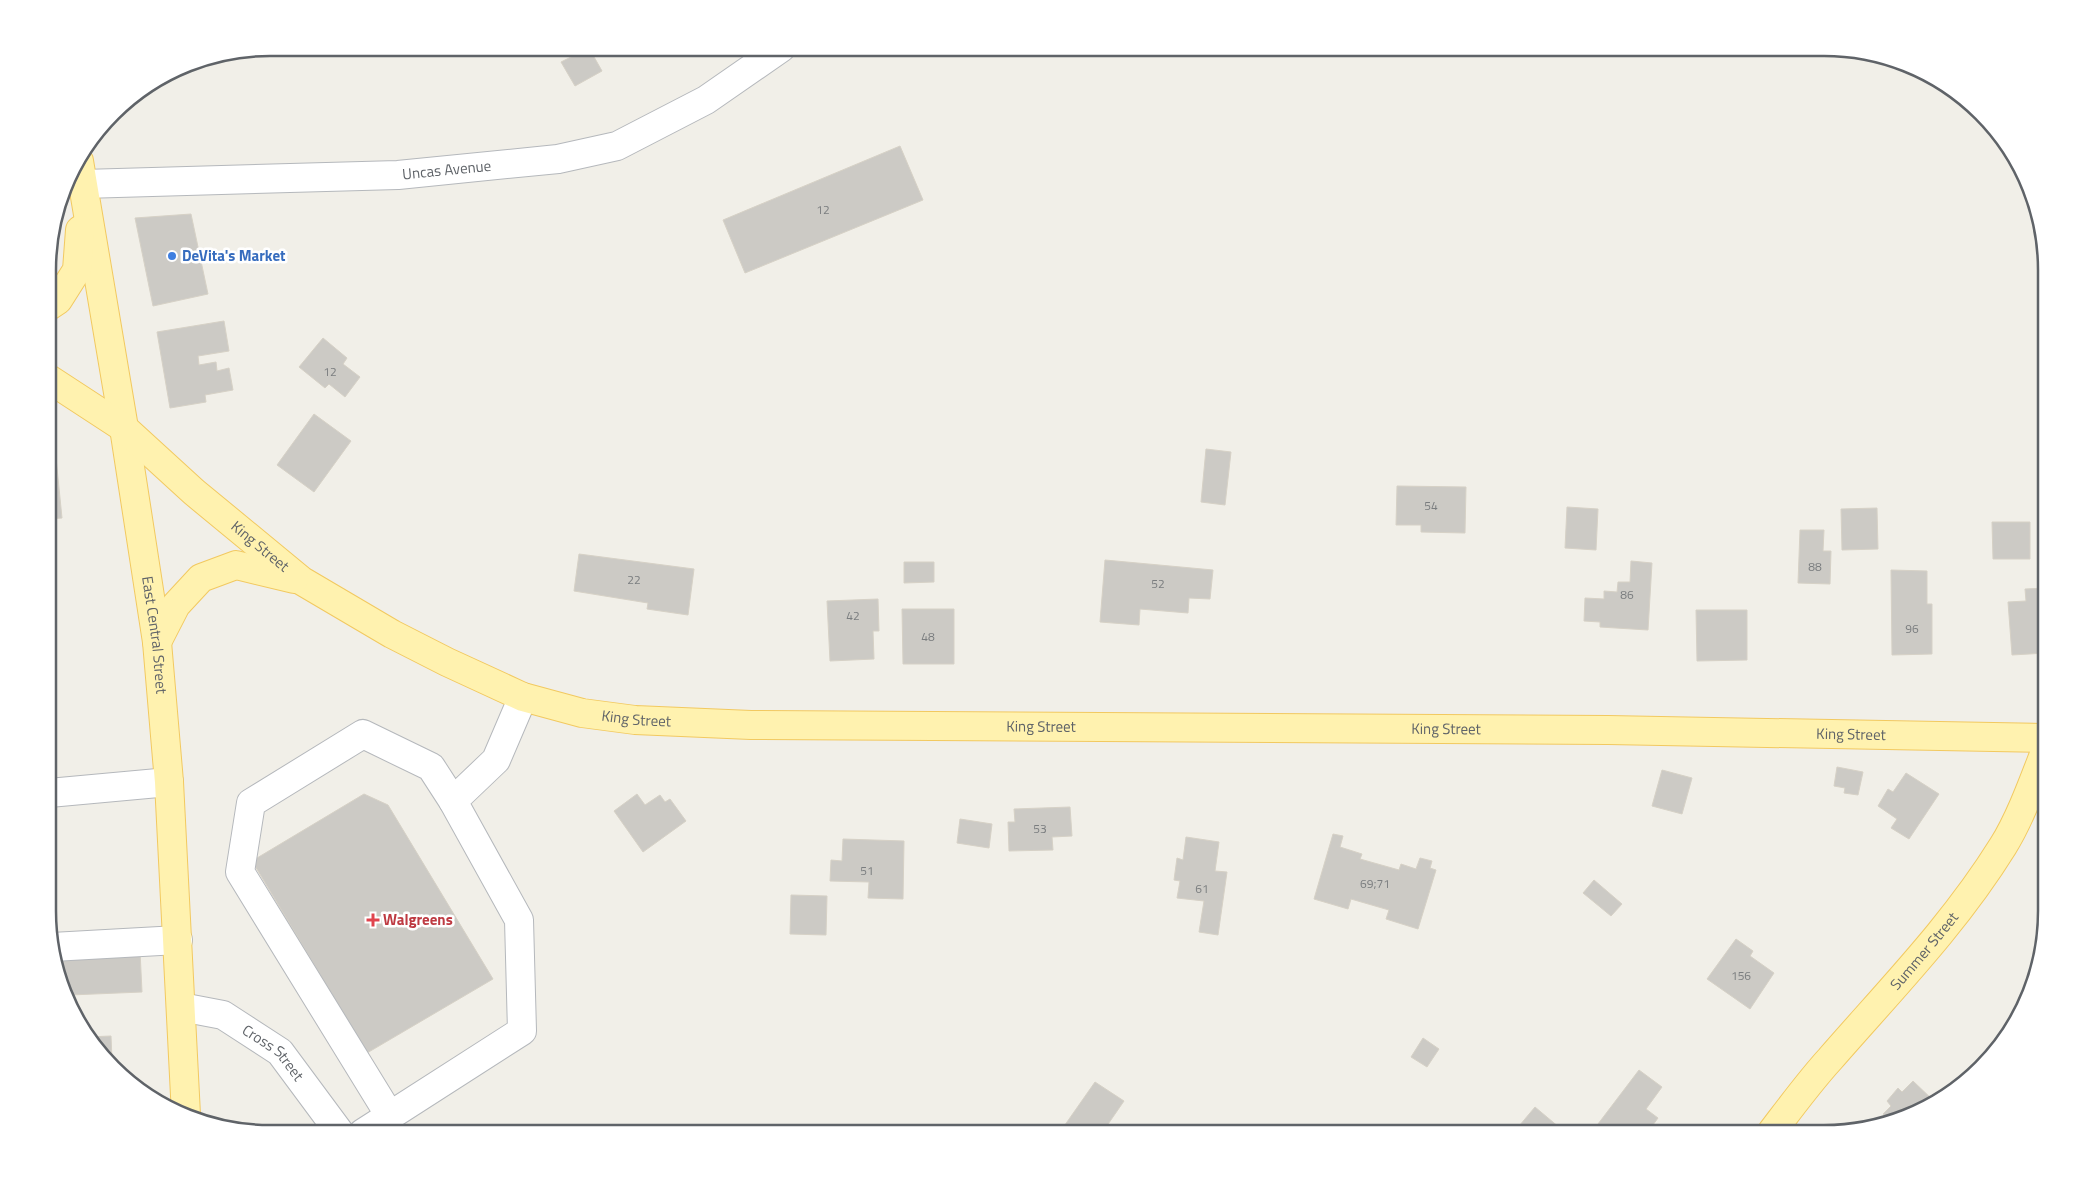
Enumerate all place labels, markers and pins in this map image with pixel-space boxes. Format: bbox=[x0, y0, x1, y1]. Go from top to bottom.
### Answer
place label: DeVita's Market bbox=[182, 244, 286, 267]
marker: DeVita's Market bbox=[166, 250, 178, 262]
place label: Walgreens bbox=[383, 908, 453, 931]
marker: Walgreens bbox=[367, 914, 379, 926]

